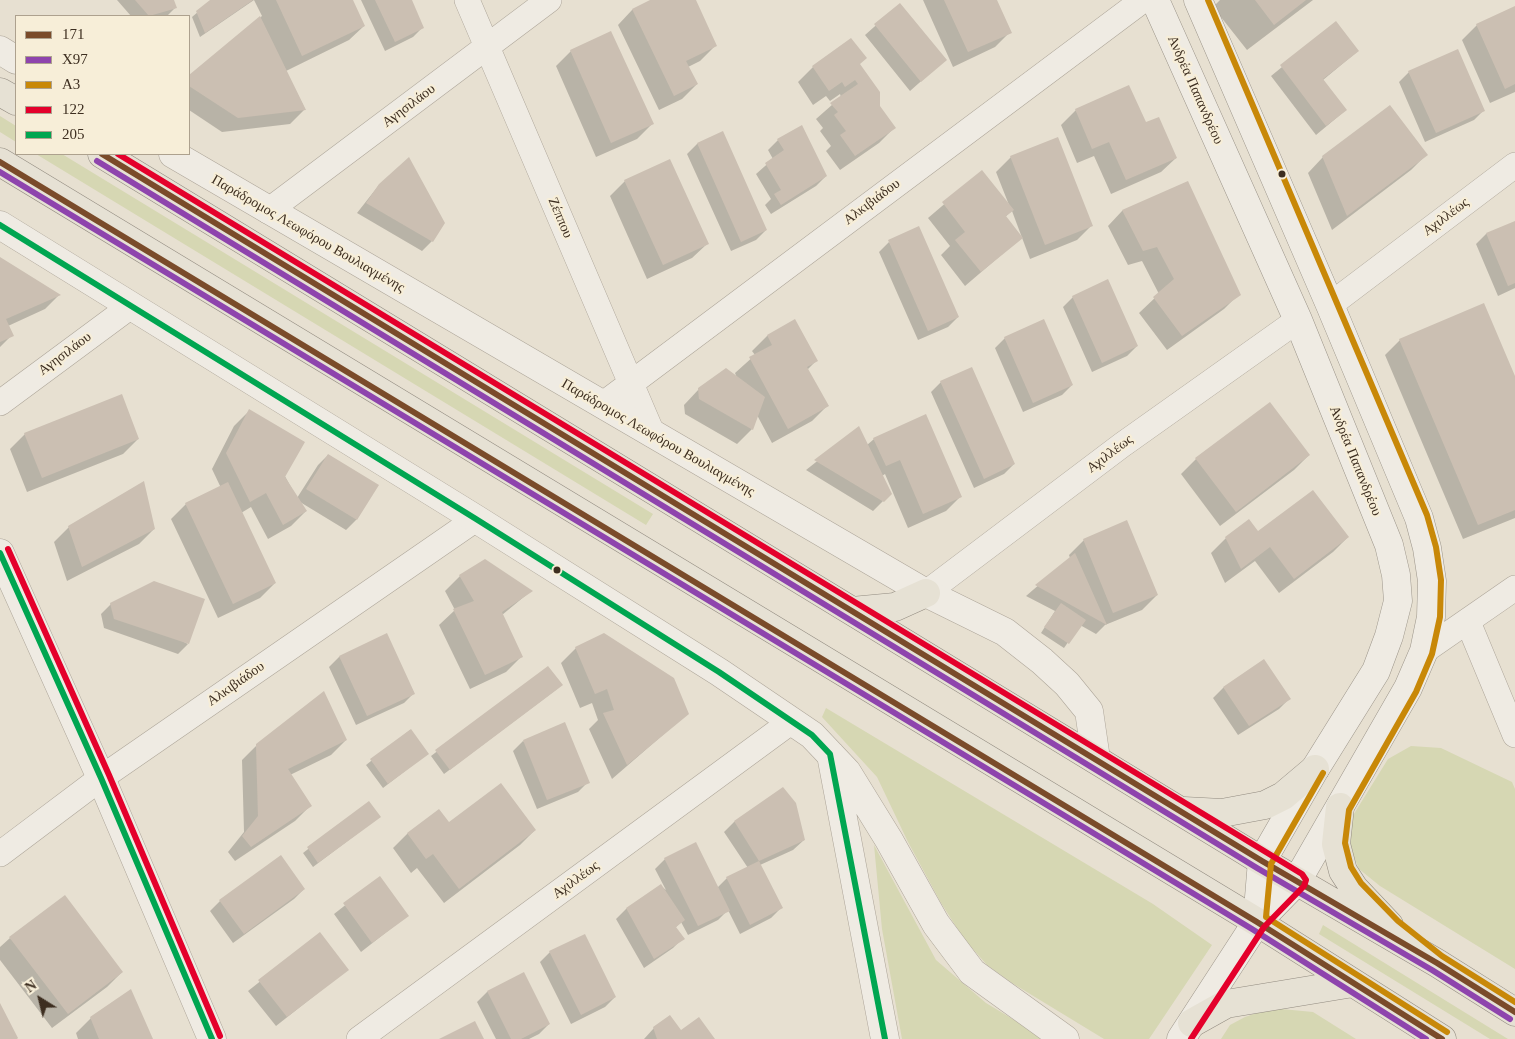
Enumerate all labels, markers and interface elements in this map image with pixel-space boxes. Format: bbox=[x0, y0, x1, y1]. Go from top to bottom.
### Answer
legend bbox=[15, 15, 190, 155]
text: 171 bbox=[62, 26, 85, 42]
street label: Ανδρέα Παπανδρέου bbox=[1163, 33, 1227, 147]
text: X97 bbox=[62, 51, 88, 67]
text: Α3 bbox=[62, 76, 80, 92]
street label: Αγησιλάου bbox=[379, 81, 439, 131]
text: 122 bbox=[62, 101, 85, 117]
text: 205 bbox=[62, 126, 85, 142]
unlabelled marker bbox=[1277, 169, 1287, 179]
street label: Παράδρομος Λεωφόρου Βουλιαγμένης bbox=[208, 172, 408, 296]
street label: Αλκιβιάδου bbox=[840, 175, 904, 229]
street label: Αχιλλέως bbox=[1420, 194, 1472, 240]
street label: Ζέππου bbox=[544, 195, 576, 241]
street label: Αγησιλάου bbox=[35, 329, 95, 379]
street label: Παράδρομος Λεωφόρου Βουλιαγμένης bbox=[558, 376, 758, 500]
street label: Ανδρέα Παπανδρέου bbox=[1325, 403, 1385, 519]
street label: Αχιλλέως bbox=[1084, 431, 1136, 477]
unlabelled marker bbox=[552, 565, 562, 575]
street label: Αλκιβιάδου bbox=[204, 658, 268, 710]
street label: Αχιλλέως bbox=[549, 858, 603, 902]
north arrow bbox=[15, 974, 65, 1024]
text: N bbox=[22, 977, 39, 996]

